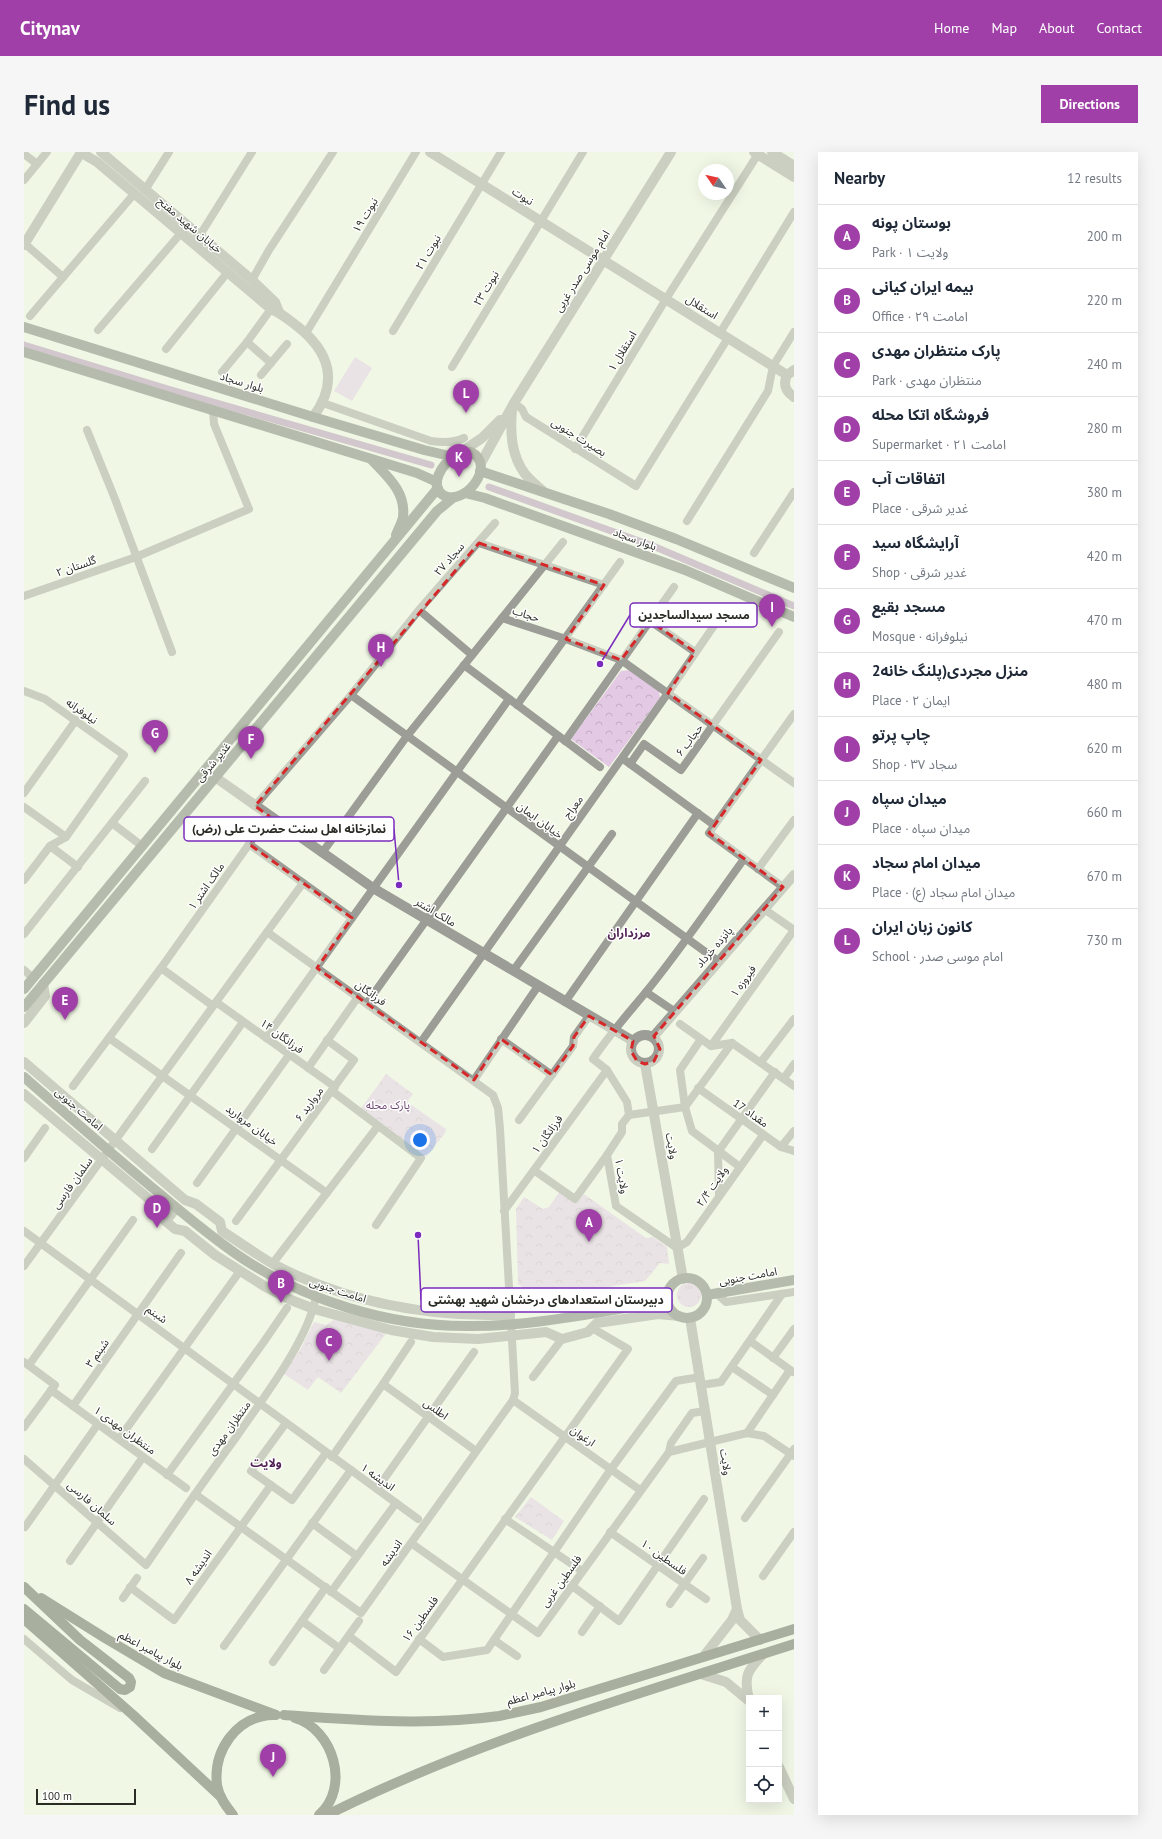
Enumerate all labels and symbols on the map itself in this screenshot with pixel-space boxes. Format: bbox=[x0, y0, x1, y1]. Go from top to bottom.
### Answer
north arrow bbox=[698, 164, 734, 200]
street label: نبوت bbox=[510, 184, 536, 208]
street label: خیابان شهید مفتح bbox=[154, 194, 226, 257]
street label: نبوت ۱۹ bbox=[349, 195, 381, 235]
street label: امام موسی صدر غربی bbox=[551, 227, 614, 315]
street label: نبوت ۲۱ bbox=[412, 232, 444, 272]
street label: نبوت ۲۳ bbox=[470, 268, 502, 308]
street label: استقلال bbox=[683, 292, 721, 322]
street label: استقلال ۱ bbox=[605, 328, 639, 374]
street label: بلوار سجاد bbox=[218, 369, 266, 395]
pin: L bbox=[453, 380, 479, 413]
street label: بصیرت جنوبی bbox=[549, 415, 609, 459]
pin: K bbox=[446, 444, 472, 477]
street label: بلوار سجاد bbox=[611, 525, 659, 553]
street label: سجاد ۲۷ bbox=[431, 539, 468, 579]
street label: گلستان ۲ bbox=[54, 553, 98, 579]
pin: I bbox=[759, 594, 785, 627]
street label: حجاب bbox=[511, 603, 542, 625]
callout: مسجد سیدالساجدین bbox=[630, 603, 757, 627]
text: مسجد سیدالساجدین bbox=[638, 607, 750, 622]
pin: H bbox=[368, 634, 394, 667]
street label: نیلوفرانه bbox=[63, 695, 101, 727]
pin: G bbox=[142, 720, 168, 753]
street label: حجاب ۶ bbox=[672, 721, 706, 759]
pin: F bbox=[238, 726, 264, 759]
street label: غدیر شرقی bbox=[192, 739, 234, 785]
street label: معراج bbox=[560, 792, 587, 822]
street label: خیابان ایمان bbox=[514, 799, 566, 842]
callout: نمازخانه اهل سنت حضرت علی (رض) bbox=[184, 817, 394, 841]
text: نمازخانه اهل سنت حضرت علی (رض) bbox=[192, 821, 386, 836]
street label: مالک اشتر ۱ bbox=[185, 860, 227, 912]
street label: مالک اشتر bbox=[412, 894, 459, 930]
street label: پانزده خرداد bbox=[692, 924, 736, 971]
district label: مرزداران bbox=[607, 925, 651, 940]
street label: فیروزه ۱ bbox=[727, 962, 759, 1000]
street label: فرزانگان bbox=[353, 977, 389, 1009]
pin: E bbox=[52, 987, 78, 1020]
street label: فرزانگان ۱۴ bbox=[257, 1016, 307, 1057]
street label: امامت جنوبی bbox=[52, 1084, 106, 1134]
street label: مروارید ۶ bbox=[292, 1084, 327, 1124]
street label: مقداد 17 bbox=[731, 1096, 772, 1130]
park label: پارک محله bbox=[366, 1098, 410, 1113]
street label: خیابان مروارید bbox=[223, 1101, 281, 1149]
street label: فرزانگان ۱ bbox=[528, 1112, 566, 1156]
your location bbox=[410, 1130, 430, 1150]
street label: ولایت bbox=[663, 1132, 681, 1160]
street label: سلمان فارسی bbox=[49, 1154, 96, 1212]
street label: ولایت ۱ bbox=[612, 1157, 632, 1195]
street label: ولایت ۲/۴ bbox=[693, 1163, 731, 1209]
pin: D bbox=[144, 1195, 170, 1228]
pin: A bbox=[576, 1209, 602, 1242]
street label: امامت جنوبی bbox=[718, 1264, 778, 1288]
pin: B bbox=[268, 1270, 294, 1303]
street label: امامت جنوبی bbox=[308, 1274, 368, 1306]
callout: دبیرستان استعدادهای درخشان شهید بهشتی bbox=[421, 1288, 672, 1312]
text: دبیرستان استعدادهای درخشان شهید بهشتی bbox=[428, 1292, 664, 1307]
street label: شبنم bbox=[143, 1302, 170, 1328]
pin: C bbox=[316, 1328, 342, 1361]
street label: شبنم ۳ bbox=[82, 1336, 114, 1371]
street label: اطلس bbox=[421, 1395, 451, 1423]
street label: منتظران مهدی bbox=[204, 1398, 254, 1458]
street label: منتظران مهدی ۱ bbox=[91, 1403, 159, 1457]
street label: ارغوان bbox=[568, 1422, 598, 1450]
street label: ولایت bbox=[717, 1448, 735, 1476]
district label: ولایت bbox=[250, 1455, 282, 1470]
street label: اندیشه ۱ bbox=[358, 1460, 398, 1494]
street label: سلمان فارسی bbox=[65, 1478, 120, 1528]
street label: فلسطین ۱۰ bbox=[638, 1536, 690, 1578]
street label: اندیشه bbox=[377, 1537, 405, 1569]
street label: اندیشه ۸ bbox=[181, 1547, 215, 1587]
street label: فلسطین غربی bbox=[537, 1552, 585, 1610]
street label: فلسطین ۱۶ bbox=[399, 1593, 441, 1645]
street label: بلوار پیامبر اعظم bbox=[116, 1627, 185, 1675]
street label: بلوار پیامبر اعظم bbox=[505, 1676, 577, 1710]
pin: J bbox=[260, 1744, 286, 1777]
scale bar bbox=[36, 1787, 136, 1806]

